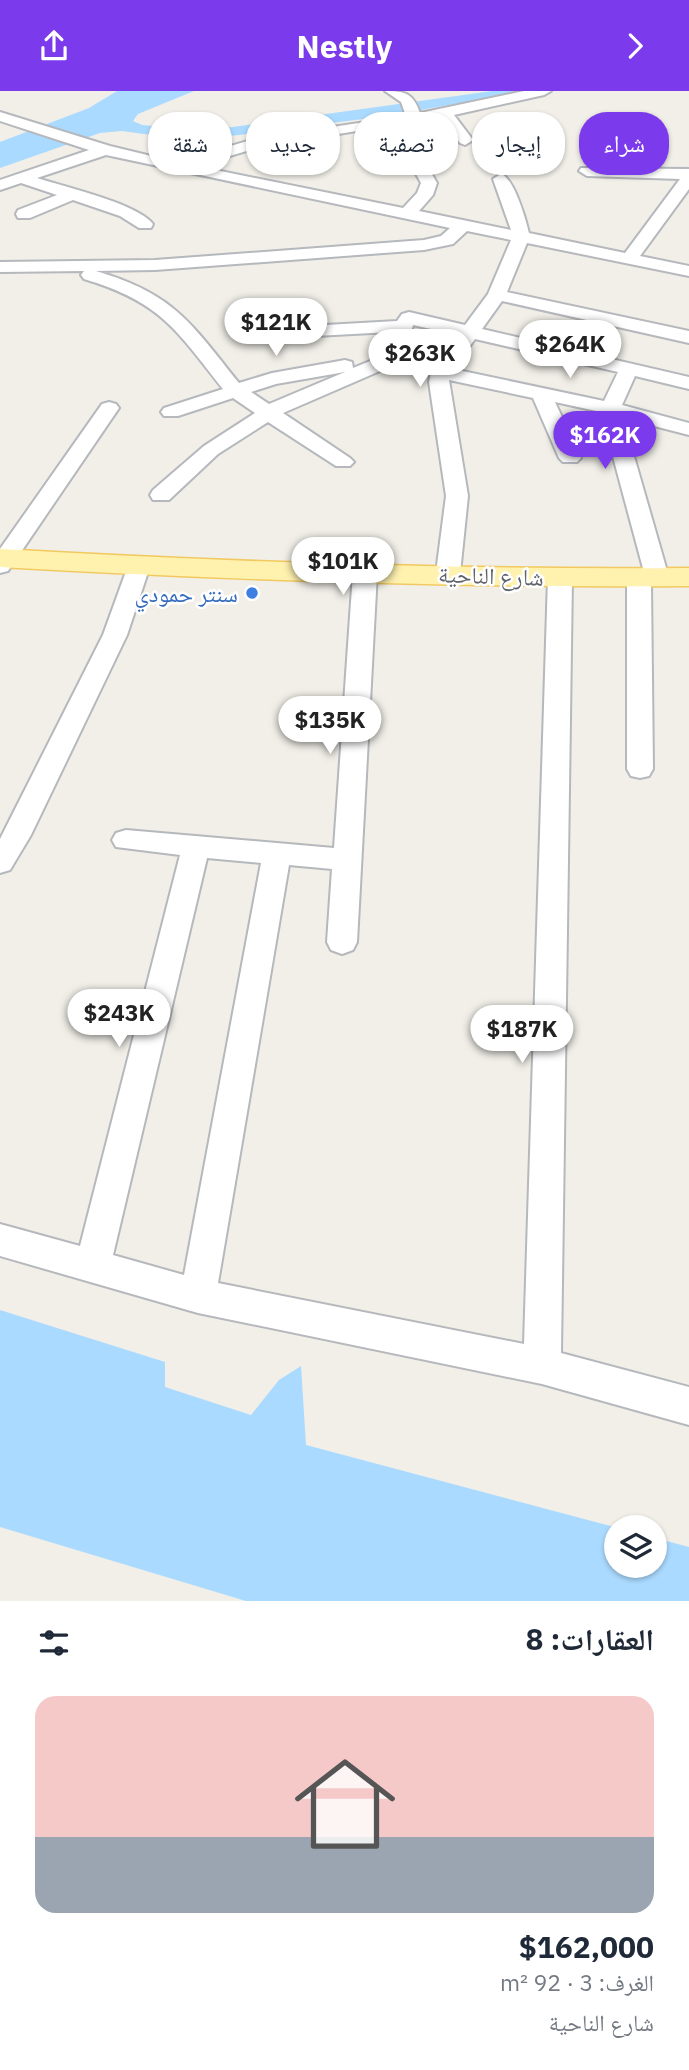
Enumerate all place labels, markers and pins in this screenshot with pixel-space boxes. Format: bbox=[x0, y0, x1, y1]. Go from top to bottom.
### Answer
pin: $121K bbox=[227, 299, 325, 358]
pin: $264K bbox=[521, 321, 619, 380]
pin: $263K bbox=[371, 329, 469, 389]
pin: $162K bbox=[556, 411, 654, 471]
pin: $101K bbox=[294, 538, 392, 597]
place label: سنتر حمودي bbox=[135, 578, 238, 613]
marker: سنتر حمودي bbox=[244, 585, 260, 601]
pin: $135K bbox=[281, 697, 379, 756]
pin: $243K bbox=[70, 989, 168, 1049]
pin: $187K bbox=[473, 1005, 571, 1065]

